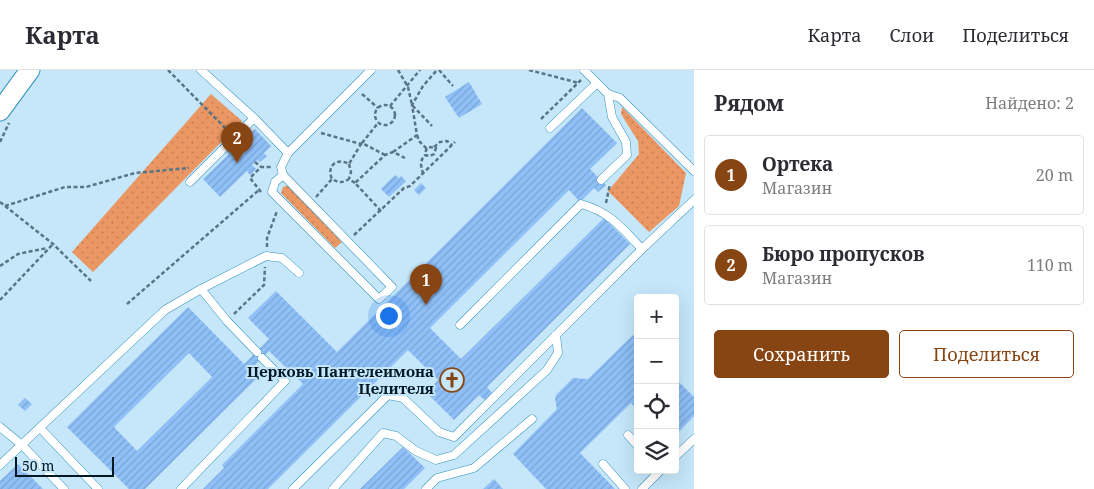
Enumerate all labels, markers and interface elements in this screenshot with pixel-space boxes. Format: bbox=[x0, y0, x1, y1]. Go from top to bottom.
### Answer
text: Карта bbox=[25, 18, 100, 51]
text: Карта bbox=[807, 23, 862, 47]
text: Слои bbox=[890, 23, 934, 47]
text: Поделиться bbox=[962, 23, 1069, 47]
text: Рядом bbox=[714, 89, 784, 117]
text: Найдено: 2 bbox=[985, 92, 1074, 114]
pin: 2 bbox=[221, 122, 253, 163]
text: Ортека bbox=[762, 151, 833, 177]
text: 1 bbox=[726, 164, 736, 186]
text: 20 m bbox=[1036, 164, 1073, 186]
text: Магазин bbox=[762, 177, 832, 199]
text: Бюро пропусков bbox=[762, 241, 924, 267]
text: 2 bbox=[726, 254, 736, 276]
text: 110 m bbox=[1027, 254, 1073, 276]
pin: 1 bbox=[410, 264, 442, 305]
text: Магазин bbox=[762, 267, 832, 289]
map controls bbox=[634, 294, 679, 474]
button: + bbox=[634, 294, 679, 339]
your location bbox=[376, 303, 402, 329]
button: Сохранить bbox=[714, 330, 889, 378]
button: Поделиться bbox=[899, 330, 1074, 378]
button: − bbox=[634, 339, 679, 384]
place label: Церковь Пантелеимона Целителя bbox=[247, 361, 434, 398]
church icon: Церковь Пантелеимона Целителя bbox=[439, 367, 465, 393]
button: locate bbox=[634, 384, 679, 429]
button: layers bbox=[634, 429, 679, 474]
scale bar bbox=[15, 454, 114, 477]
text: 50 m bbox=[22, 456, 55, 475]

